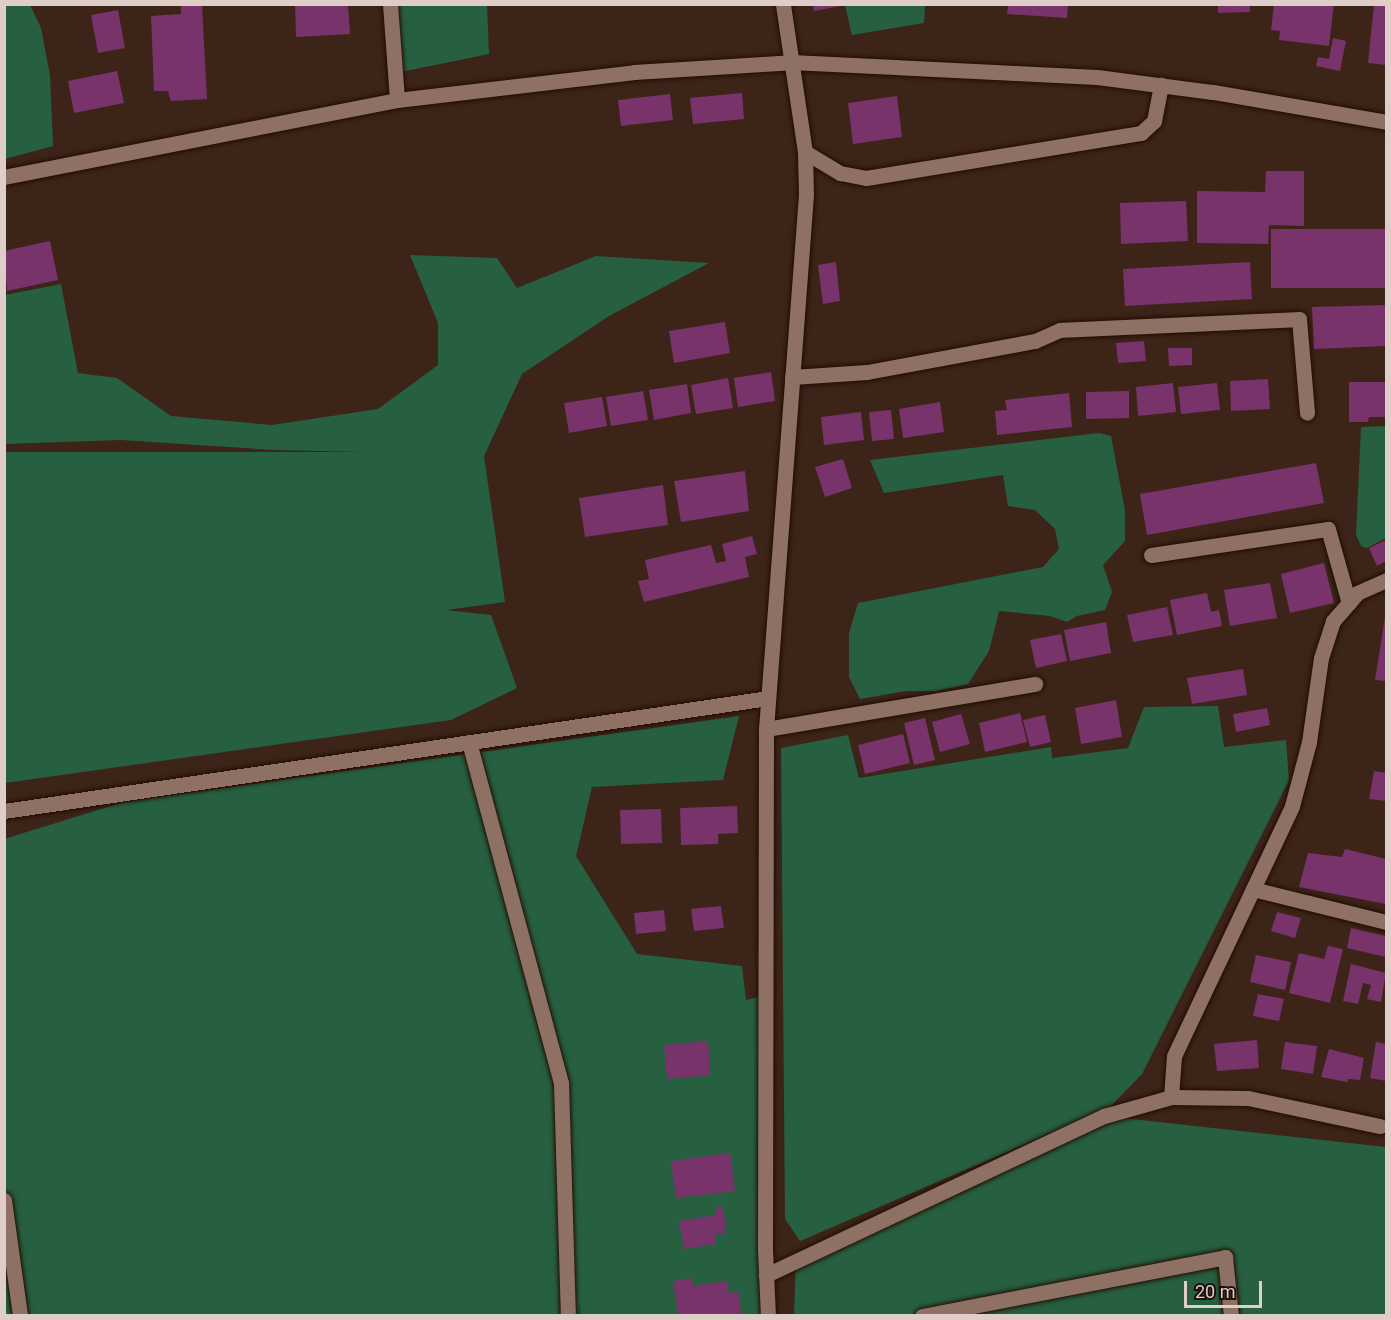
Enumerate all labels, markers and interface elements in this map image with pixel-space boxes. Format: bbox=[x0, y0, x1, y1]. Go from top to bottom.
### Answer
scale bar bbox=[1187, 1269, 1265, 1307]
text: 20 m bbox=[1195, 1281, 1235, 1302]

